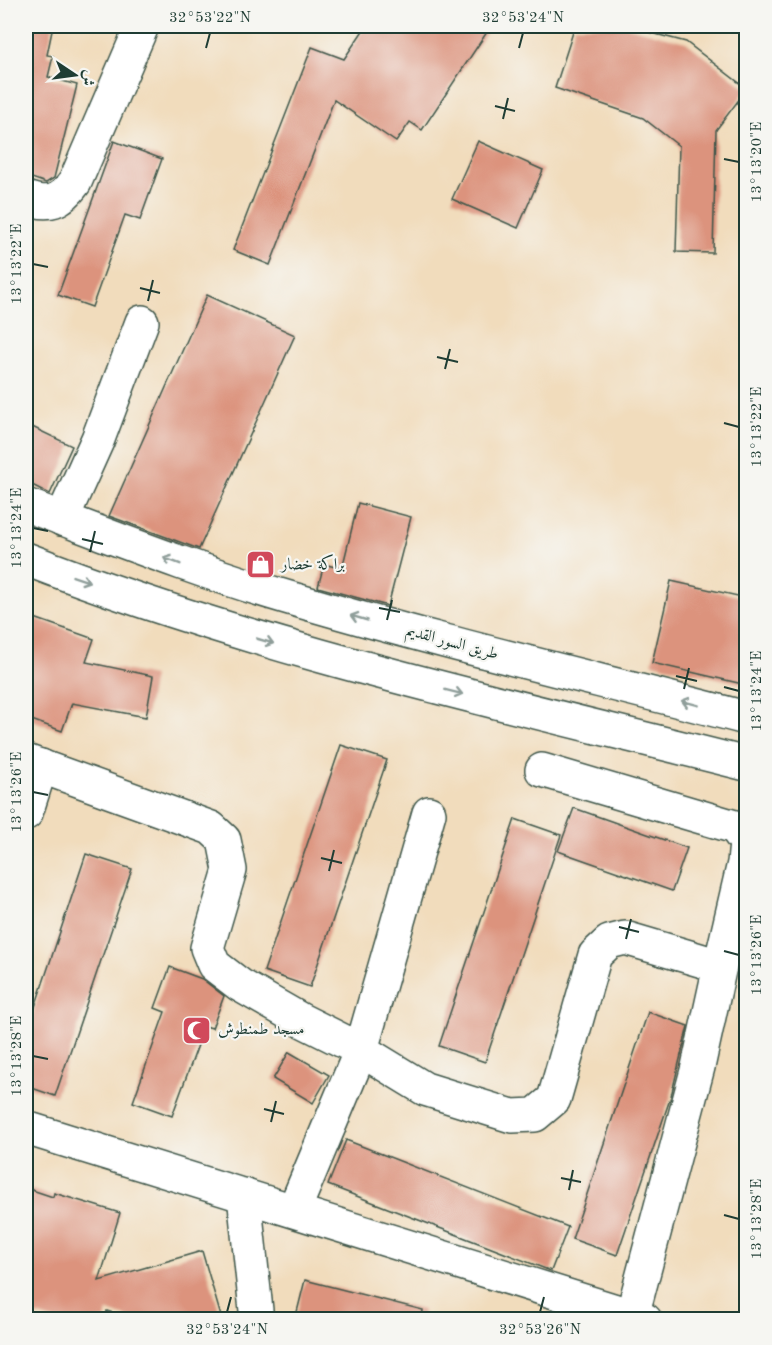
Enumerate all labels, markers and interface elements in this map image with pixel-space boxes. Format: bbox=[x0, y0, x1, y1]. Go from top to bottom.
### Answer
text: 32°53'22"N bbox=[169, 11, 251, 26]
text: 32°53'24"N bbox=[482, 11, 564, 26]
north arrow bbox=[45, 45, 105, 105]
text: ش bbox=[78, 68, 97, 87]
text: 13°13'20"E bbox=[750, 122, 765, 202]
text: 13°13'22"E bbox=[10, 224, 25, 304]
text: 13°13'22"E bbox=[750, 387, 765, 467]
text: 13°13'24"E bbox=[10, 488, 25, 568]
shop icon: براكة خضار bbox=[244, 549, 276, 581]
one-way arrow bbox=[164, 554, 182, 565]
place label: براكة خضار bbox=[279, 554, 345, 573]
one-way arrow bbox=[71, 574, 90, 585]
one-way arrow bbox=[350, 612, 369, 623]
street label: طريق السور القديم bbox=[403, 623, 500, 668]
one-way arrow bbox=[255, 636, 274, 647]
text: 13°13'24"E bbox=[750, 651, 765, 731]
one-way arrow bbox=[444, 687, 463, 698]
one-way arrow bbox=[681, 697, 700, 709]
text: 13°13'26"E bbox=[10, 752, 25, 832]
text: 13°13'26"E bbox=[750, 915, 765, 995]
mosque icon: مسجد طمنطوش bbox=[181, 1014, 213, 1046]
text: 13°13'28"E bbox=[10, 1016, 25, 1096]
place label: مسجد طمنطوش bbox=[218, 1022, 304, 1039]
text: 13°13'28"E bbox=[750, 1179, 765, 1259]
text: 32°53'24"N bbox=[186, 1323, 268, 1338]
text: 32°53'26"N bbox=[499, 1323, 581, 1338]

